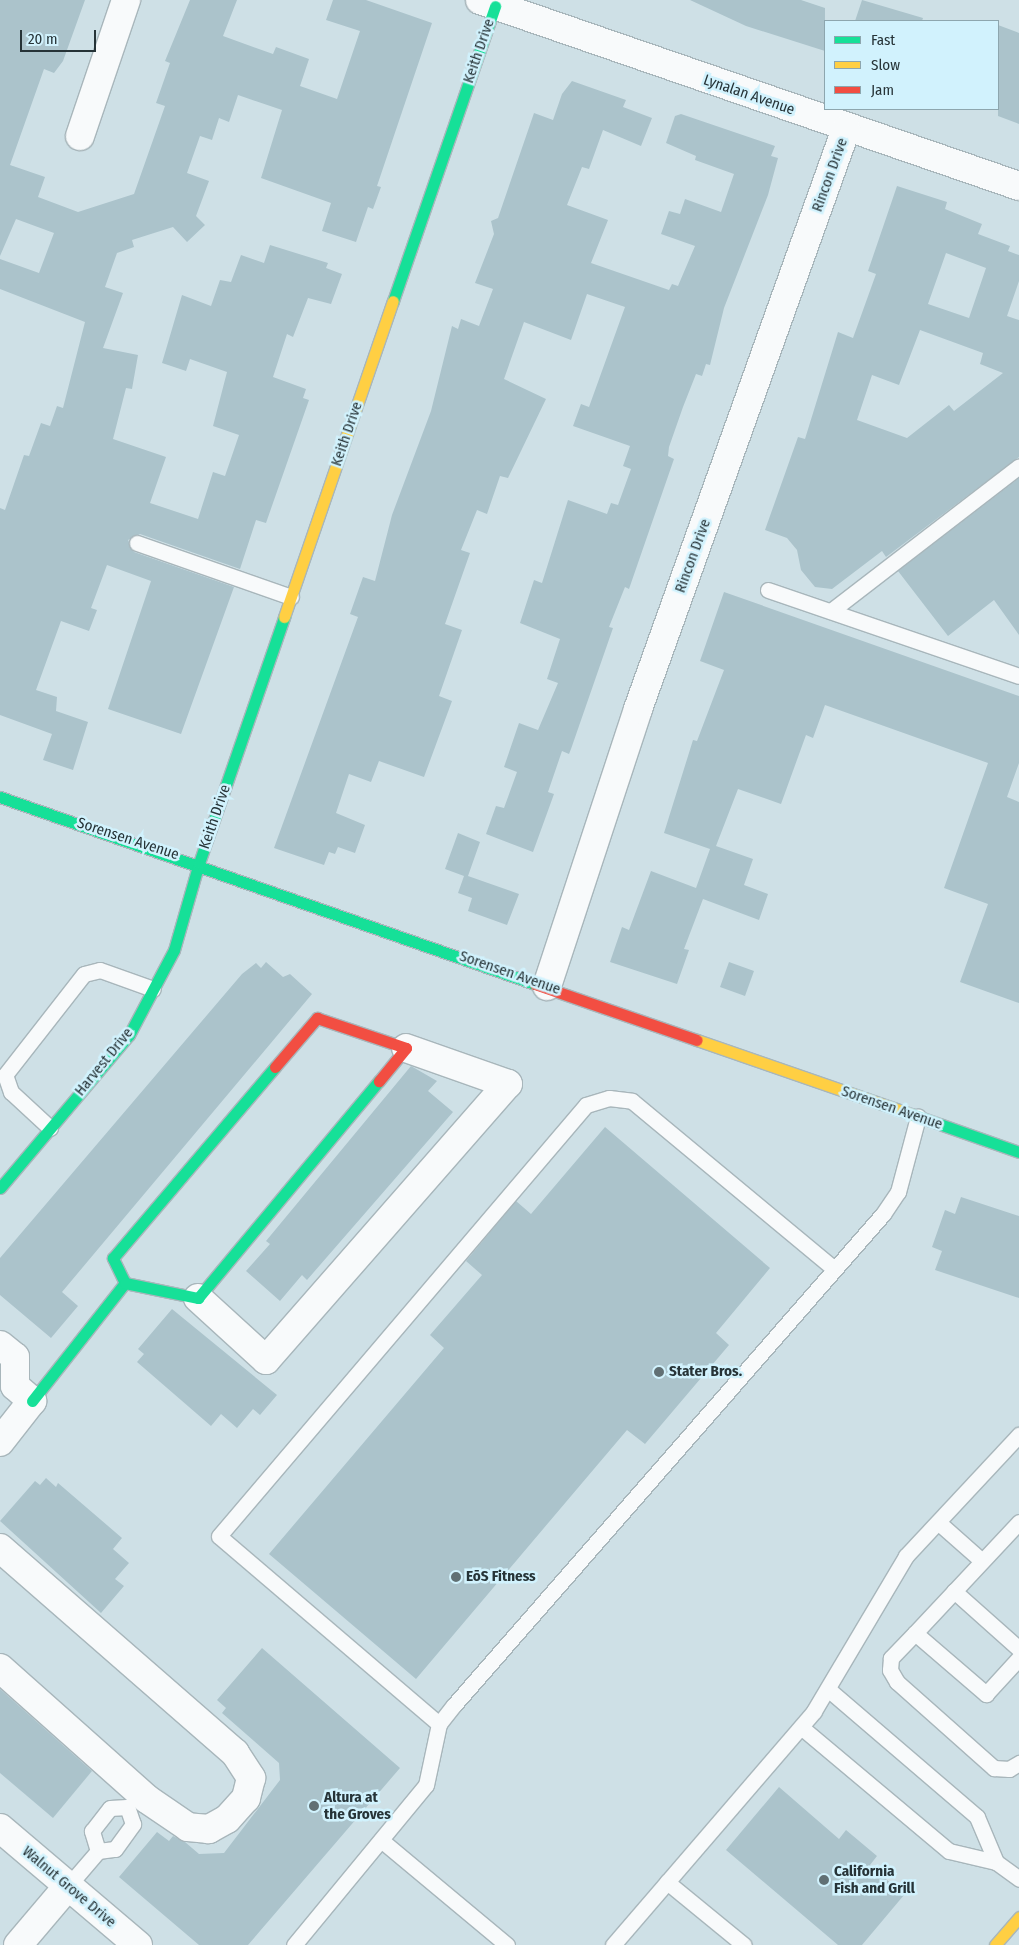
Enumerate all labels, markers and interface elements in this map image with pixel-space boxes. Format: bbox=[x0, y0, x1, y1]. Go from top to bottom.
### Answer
street label: Keith Drive bbox=[460, 16, 498, 86]
scale bar bbox=[22, 20, 99, 52]
legend bbox=[824, 20, 999, 110]
text: 20 m bbox=[28, 30, 58, 48]
text: Fast bbox=[871, 31, 895, 49]
text: Slow bbox=[871, 56, 900, 74]
street label: Lynalan Avenue bbox=[701, 71, 797, 119]
text: Jam bbox=[871, 81, 894, 99]
street label: Rincon Drive bbox=[808, 136, 852, 214]
street label: Keith Drive bbox=[328, 399, 366, 469]
street label: Rincon Drive bbox=[671, 517, 715, 595]
street label: Keith Drive bbox=[196, 782, 234, 852]
street label: Sorensen Avenue bbox=[75, 814, 181, 864]
street label: Sorensen Avenue bbox=[457, 947, 563, 999]
street label: Harvest Drive bbox=[71, 1024, 137, 1100]
street label: Sorensen Avenue bbox=[839, 1082, 945, 1134]
place label: Stater Bros. bbox=[669, 1363, 742, 1381]
marker: Stater Bros. bbox=[653, 1366, 665, 1378]
place label: EōS Fitness bbox=[466, 1568, 536, 1586]
marker: EōS Fitness bbox=[450, 1571, 462, 1583]
place label: Altura at the Groves bbox=[324, 1788, 391, 1823]
marker: Altura at the Groves bbox=[308, 1800, 320, 1812]
street label: Walnut Grove Drive bbox=[19, 1843, 119, 1931]
place label: California Fish and Grill bbox=[834, 1862, 915, 1897]
marker: California Fish and Grill bbox=[818, 1874, 830, 1886]

